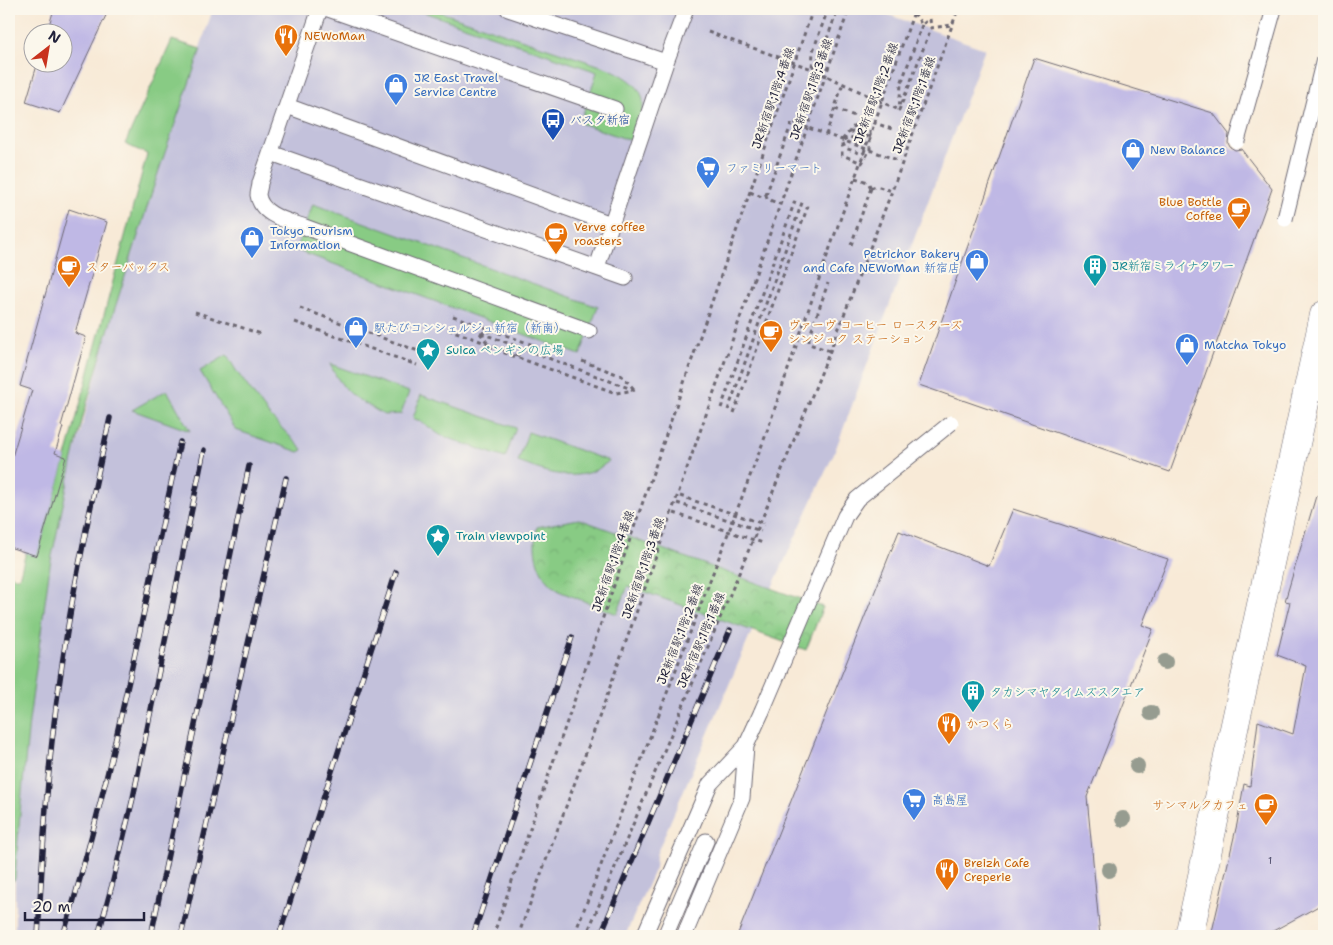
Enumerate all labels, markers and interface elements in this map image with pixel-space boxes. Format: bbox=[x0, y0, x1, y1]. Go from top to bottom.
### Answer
north arrow bbox=[22, 22, 72, 72]
restaurant icon: NEWoMan bbox=[273, 23, 299, 57]
text: N bbox=[45, 26, 64, 47]
place label: NEWoMan bbox=[304, 28, 365, 44]
street label: JR新宿駅;1階;3番線 bbox=[786, 36, 836, 142]
street label: JR新宿駅;1階;2番線 bbox=[850, 40, 902, 146]
street label: JR新宿駅;1階;4番線 bbox=[748, 45, 798, 151]
street label: JR新宿駅;1階;1番線 bbox=[889, 54, 939, 156]
place label: JR East Travel Service Centre bbox=[414, 70, 499, 100]
shop icon: JR East Travel Service Centre bbox=[383, 72, 409, 106]
bus stop icon: バスタ新宿 bbox=[540, 107, 566, 141]
place label: バスタ新宿 bbox=[570, 112, 630, 128]
shop icon: New Balance bbox=[1120, 137, 1146, 171]
place label: New Balance bbox=[1150, 142, 1226, 158]
supermarket icon: ファミリーマート bbox=[695, 155, 721, 189]
place label: ファミリーマート bbox=[726, 160, 822, 176]
place label: Blue Bottle Coffee bbox=[1159, 194, 1222, 224]
cafe icon: Blue Bottle Coffee bbox=[1226, 196, 1252, 230]
place label: Verve coffee roasters bbox=[574, 219, 646, 249]
cafe icon: Verve coffee roasters bbox=[543, 221, 569, 255]
place label: Tokyo Tourism Information bbox=[270, 223, 353, 253]
shop icon: Tokyo Tourism Information bbox=[239, 225, 265, 259]
place label: Petrichor Bakery and Cafe NEWoMan 新宿店 bbox=[803, 246, 960, 276]
shop icon: Petrichor Bakery and Cafe NEWoMan 新宿店 bbox=[964, 248, 990, 282]
building icon: JR新宿ミライナタワー bbox=[1082, 253, 1108, 287]
cafe icon: スターバックス bbox=[56, 254, 82, 288]
place label: JR新宿ミライナタワー bbox=[1112, 258, 1234, 274]
place label: スターバックス bbox=[86, 259, 170, 275]
shop icon: 駅たびコンシェルジュ新宿（新南） bbox=[343, 315, 369, 349]
place label: ヴァーヴ コーヒー ロースターズ シンジュク ステーション bbox=[788, 317, 962, 347]
cafe icon: ヴァーヴ コーヒー ロースターズ シンジュク ステーション bbox=[758, 319, 784, 353]
place label: 駅たびコンシェルジュ新宿（新南） bbox=[374, 320, 566, 336]
shop icon: Matcha Tokyo bbox=[1174, 332, 1200, 366]
place icon: Suica ペンギンの広場 bbox=[415, 337, 441, 371]
place label: Matcha Tokyo bbox=[1204, 337, 1286, 353]
place label: Suica ペンギンの広場 bbox=[446, 342, 564, 358]
street label: JR新宿駅;1階;4番線 bbox=[588, 508, 638, 614]
street label: JR新宿駅;1階;3番線 bbox=[618, 515, 668, 621]
place icon: Train viewpoint bbox=[425, 523, 451, 557]
place label: Train viewpoint bbox=[456, 528, 546, 544]
street label: JR新宿駅;1階;2番線 bbox=[653, 581, 707, 687]
street label: JR新宿駅;1階;1番線 bbox=[673, 589, 729, 691]
building icon: タカシマヤタイムズスクエア bbox=[960, 679, 986, 713]
place label: タカシマヤタイムズスクエア bbox=[990, 684, 1145, 700]
restaurant icon: かつくら bbox=[936, 711, 962, 745]
place label: かつくら bbox=[966, 716, 1014, 732]
supermarket icon: 高島屋 bbox=[901, 787, 927, 821]
place label: 高島屋 bbox=[932, 792, 968, 808]
cafe icon: サンマルクカフェ bbox=[1253, 792, 1279, 826]
place label: サンマルクカフェ bbox=[1152, 797, 1248, 813]
house number: 1 bbox=[1268, 854, 1272, 867]
place label: Breizh Cafe Creperie bbox=[964, 855, 1030, 885]
restaurant icon: Breizh Cafe Creperie bbox=[934, 857, 960, 891]
scale bar bbox=[25, 890, 144, 922]
text: 20 m bbox=[32, 897, 71, 917]

